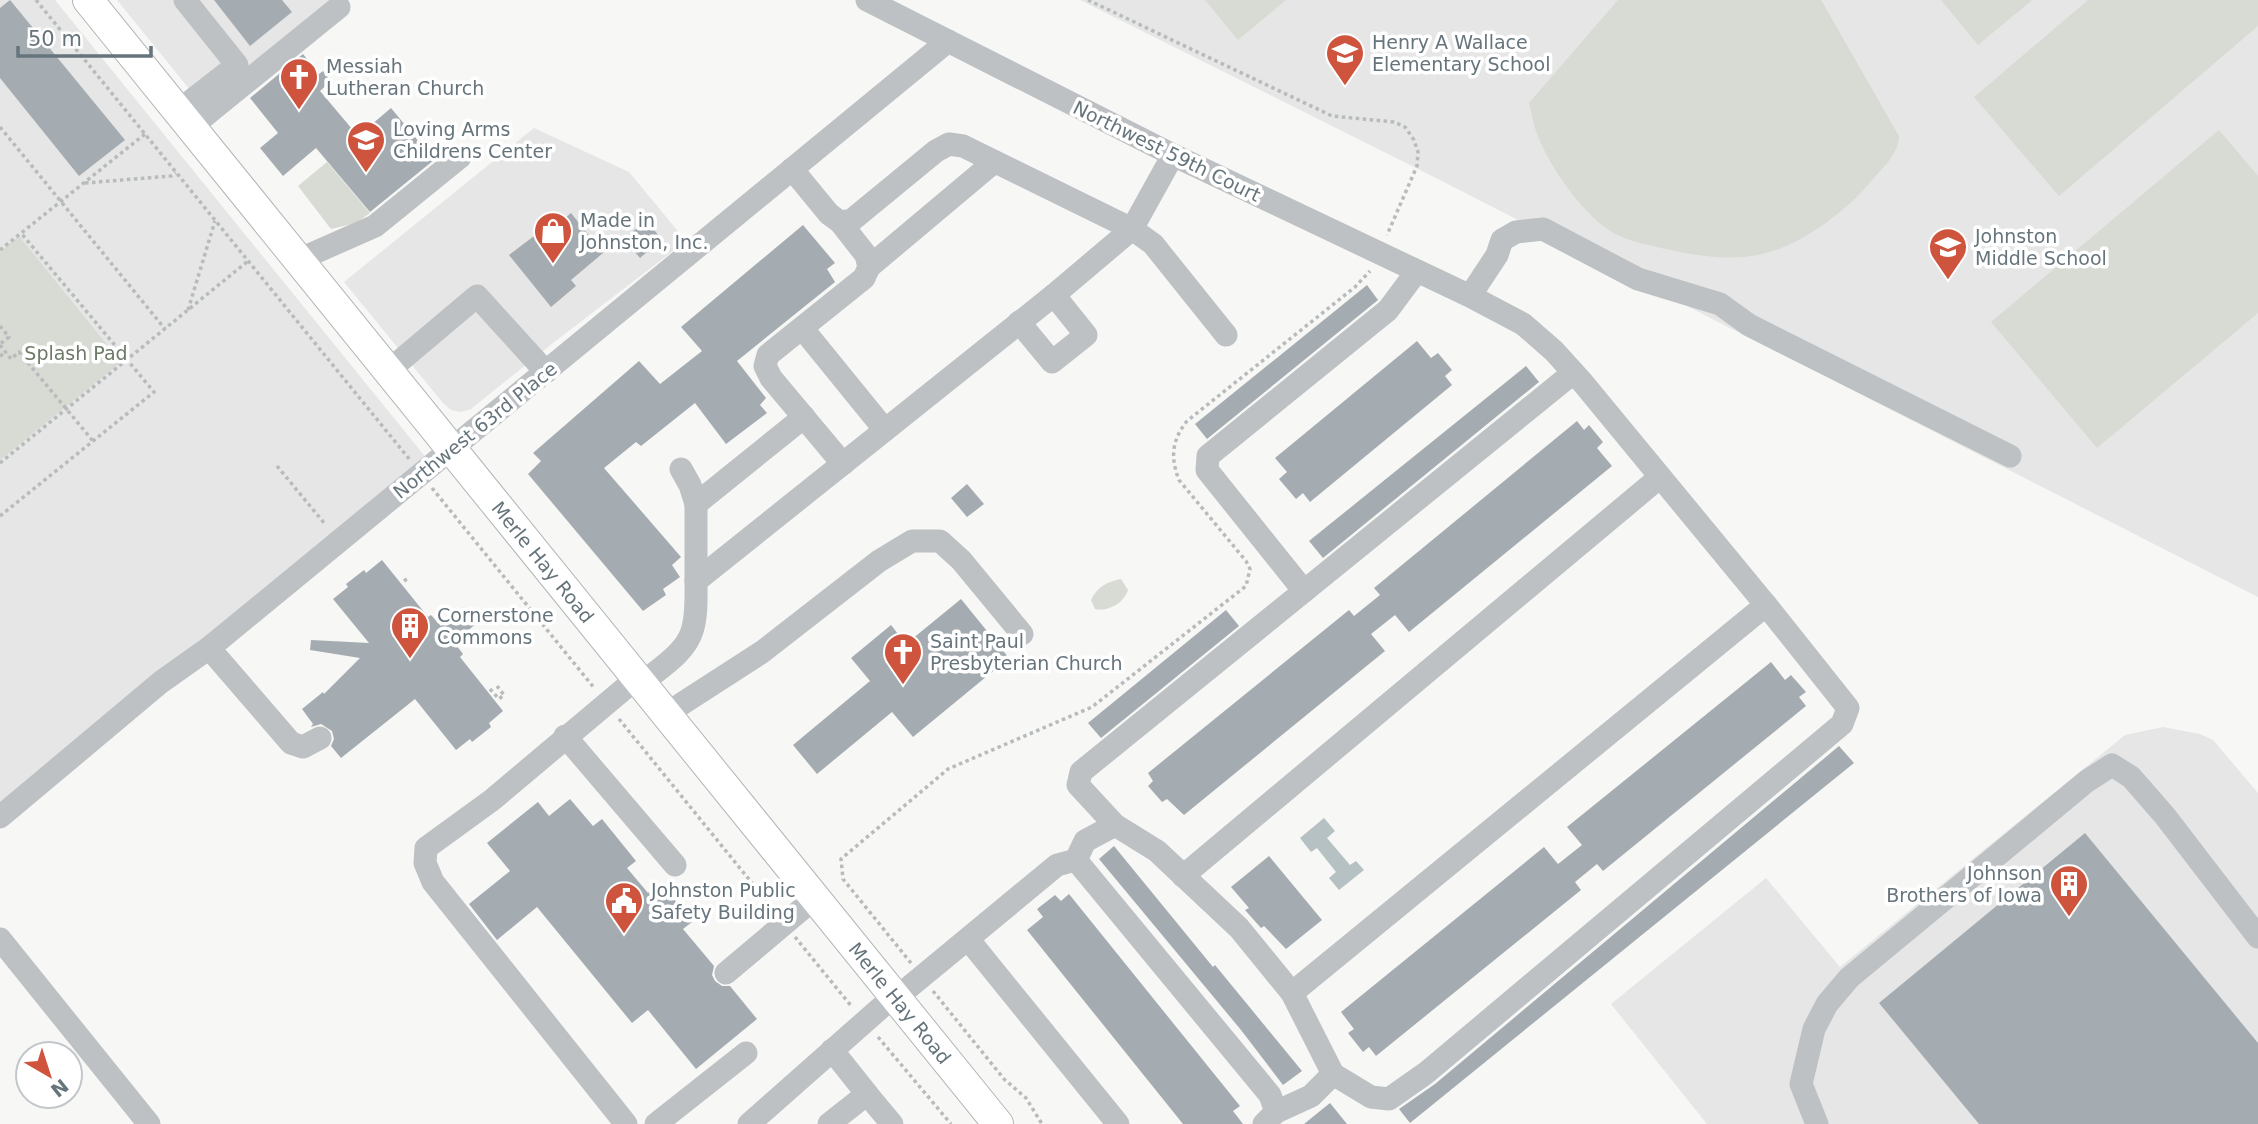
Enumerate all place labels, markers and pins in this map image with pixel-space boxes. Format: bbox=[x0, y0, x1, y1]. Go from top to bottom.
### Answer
place label: Henry A Wallace Elementary School bbox=[1372, 31, 1550, 75]
school or university icon: Henry A Wallace Elementary School bbox=[1324, 32, 1366, 87]
place label: Messiah Lutheran Church bbox=[326, 55, 484, 99]
church icon: Messiah Lutheran Church bbox=[278, 56, 320, 111]
place label: Loving Arms Childrens Center bbox=[393, 118, 552, 162]
school or university icon: Loving Arms Childrens Center bbox=[345, 119, 387, 174]
place label: Made in Johnston, Inc. bbox=[579, 209, 709, 253]
shop icon: Made in Johnston, Inc. bbox=[532, 210, 574, 265]
place label: Johnston Middle School bbox=[1974, 225, 2107, 269]
school or university icon: Johnston Middle School bbox=[1927, 226, 1969, 281]
place label: Cornerstone Commons bbox=[437, 604, 554, 648]
building icon: Cornerstone Commons bbox=[389, 605, 431, 660]
place label: Saint Paul Presbyterian Church bbox=[930, 630, 1123, 674]
church icon: Saint Paul Presbyterian Church bbox=[882, 631, 924, 686]
place label: Johnson Brothers of Iowa bbox=[1886, 862, 2042, 906]
building icon: Johnson Brothers of Iowa bbox=[2048, 863, 2090, 918]
place label: Johnston Public Safety Building bbox=[650, 879, 796, 923]
public building icon: Johnston Public Safety Building bbox=[603, 880, 645, 935]

